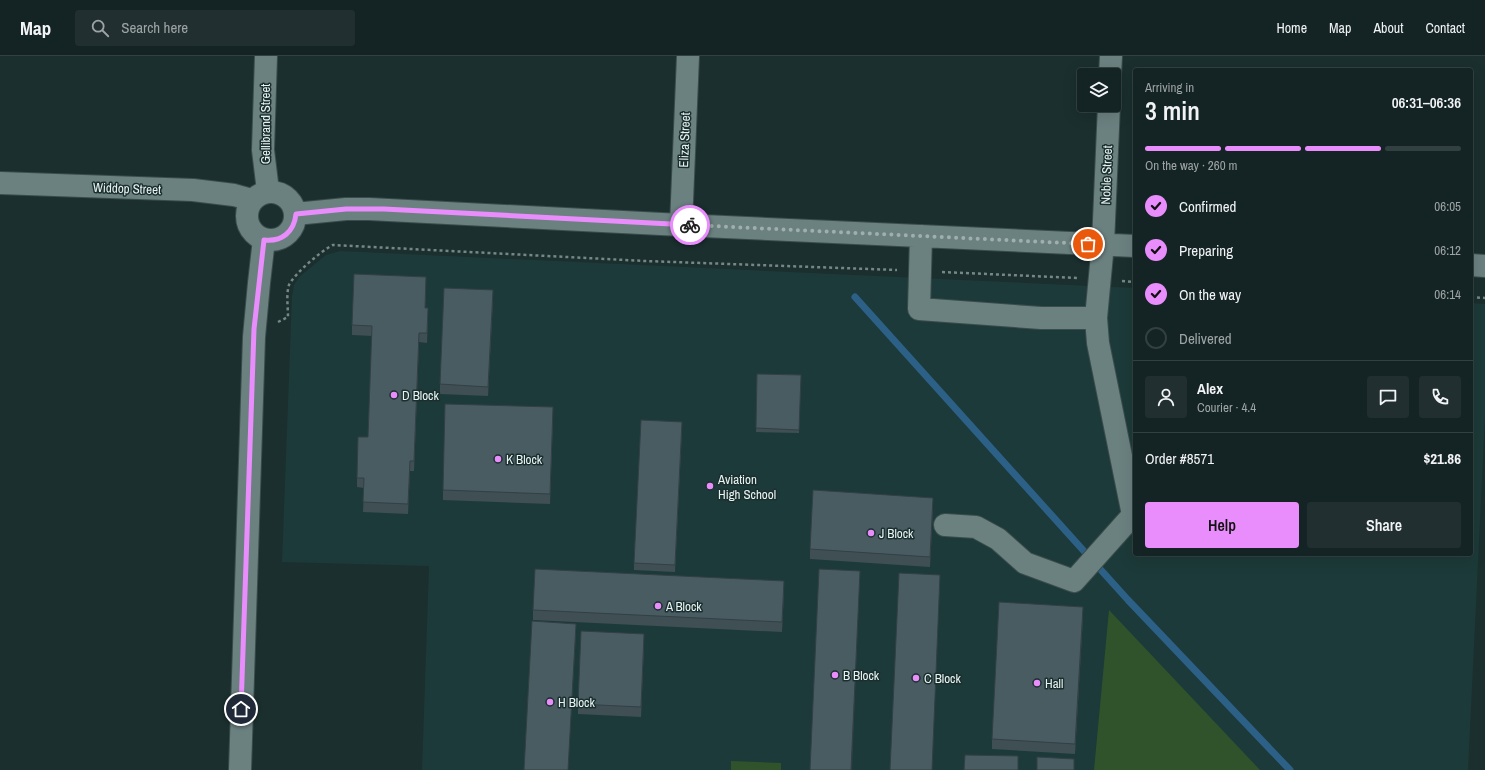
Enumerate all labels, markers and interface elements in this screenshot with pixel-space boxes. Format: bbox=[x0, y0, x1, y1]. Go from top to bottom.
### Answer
search box bbox=[75, 10, 355, 46]
text: Map bbox=[20, 15, 51, 41]
icon: search bbox=[89, 17, 111, 39]
text: Search here bbox=[121, 17, 188, 38]
text: Home bbox=[1276, 19, 1307, 37]
text: Map bbox=[1329, 19, 1351, 37]
text: About bbox=[1373, 19, 1403, 37]
text: Contact bbox=[1425, 19, 1465, 37]
map controls bbox=[1077, 68, 1121, 112]
button: layers bbox=[1077, 68, 1121, 112]
text: Arriving in bbox=[1145, 79, 1194, 96]
street label: Gellibrand Street bbox=[257, 84, 274, 164]
text: 06:31–06:36 bbox=[1392, 92, 1461, 113]
text: 3 min bbox=[1145, 93, 1200, 128]
street label: Eliza Street bbox=[675, 112, 694, 168]
street label: Noble Street bbox=[1097, 145, 1116, 205]
text: On the way · 260 m bbox=[1145, 157, 1237, 174]
street label: Widdop Street bbox=[93, 179, 161, 198]
icon: check bbox=[1145, 195, 1167, 217]
text: Confirmed bbox=[1179, 196, 1236, 217]
text: 06:05 bbox=[1434, 198, 1461, 215]
courier bbox=[670, 205, 710, 245]
icon: bike bbox=[679, 214, 701, 236]
pin bbox=[1071, 227, 1105, 261]
icon: bag bbox=[1077, 233, 1099, 255]
icon: check bbox=[1145, 239, 1167, 261]
text: Preparing bbox=[1179, 240, 1233, 261]
text: 06:12 bbox=[1434, 242, 1461, 259]
icon: check bbox=[1145, 283, 1167, 305]
text: On the way bbox=[1179, 284, 1241, 305]
text: 06:14 bbox=[1434, 286, 1461, 303]
text: Delivered bbox=[1179, 328, 1232, 349]
button: person bbox=[1145, 376, 1187, 418]
button: chat bbox=[1367, 376, 1409, 418]
button: phone bbox=[1419, 376, 1461, 418]
text: Alex bbox=[1197, 378, 1223, 399]
place label: D Block bbox=[402, 387, 439, 404]
marker: D Block bbox=[389, 390, 399, 400]
text: Courier · 4.4 bbox=[1197, 399, 1256, 416]
text: Order #8571 bbox=[1145, 448, 1214, 469]
text: $21.86 bbox=[1423, 448, 1461, 469]
place label: K Block bbox=[506, 451, 543, 468]
marker: K Block bbox=[493, 454, 503, 464]
place label: Aviation High School bbox=[717, 471, 776, 503]
marker: Aviation High School bbox=[705, 481, 715, 491]
button: Help bbox=[1145, 502, 1299, 548]
button: Share bbox=[1307, 502, 1461, 548]
place label: J Block bbox=[879, 525, 914, 542]
marker: J Block bbox=[866, 528, 876, 538]
place label: A Block bbox=[665, 598, 702, 615]
marker: A Block bbox=[653, 601, 663, 611]
place label: B Block bbox=[843, 667, 880, 684]
marker: B Block bbox=[830, 670, 840, 680]
place label: C Block bbox=[924, 670, 961, 687]
marker: C Block bbox=[911, 673, 921, 683]
place label: Hall bbox=[1045, 675, 1063, 692]
marker: Hall bbox=[1032, 678, 1042, 688]
pin bbox=[224, 692, 258, 726]
place label: H Block bbox=[558, 694, 595, 711]
marker: H Block bbox=[545, 697, 555, 707]
icon: home bbox=[230, 698, 252, 720]

